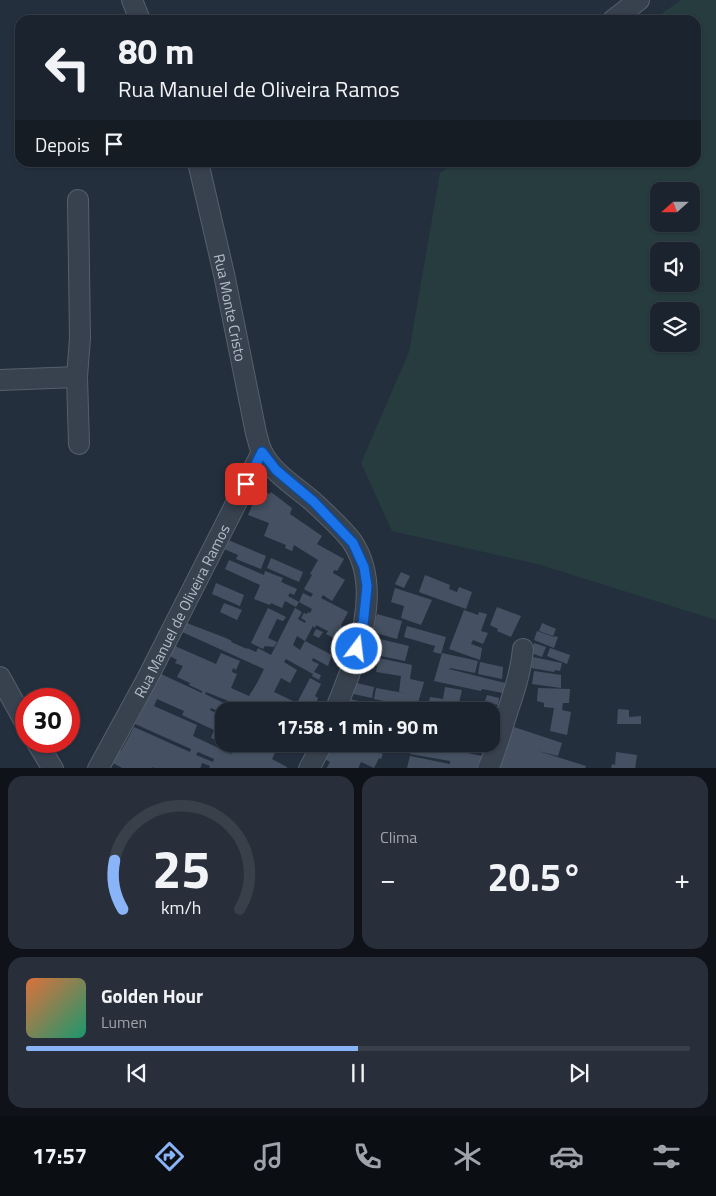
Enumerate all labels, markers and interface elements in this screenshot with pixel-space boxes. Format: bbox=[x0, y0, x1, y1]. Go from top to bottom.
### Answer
text: 80 m bbox=[118, 24, 194, 78]
icon: left bbox=[35, 35, 100, 100]
text: Rua Manuel de Oliveira Ramos bbox=[118, 72, 400, 106]
text: Depois bbox=[35, 130, 90, 159]
icon: arrive bbox=[100, 130, 128, 158]
north arrow bbox=[650, 182, 700, 232]
map controls bbox=[650, 182, 700, 352]
button: sound bbox=[650, 242, 700, 292]
street label: Rua Monte Cristo bbox=[208, 251, 253, 363]
button: layers bbox=[650, 302, 700, 352]
pin bbox=[225, 463, 267, 505]
icon: arrive bbox=[232, 470, 260, 498]
street label: Rua Manuel de Oliveira Ramos bbox=[128, 520, 235, 702]
position arrow bbox=[330, 622, 382, 674]
speed limit sign: 30 bbox=[15, 688, 80, 753]
text: 17:58 · 1 min · 90 m bbox=[277, 712, 438, 741]
text: Clima bbox=[380, 825, 417, 849]
text: 25 bbox=[152, 829, 210, 908]
text: 20.5° bbox=[488, 848, 582, 906]
text: − bbox=[380, 857, 396, 900]
text: + bbox=[674, 857, 690, 900]
text: km/h bbox=[161, 894, 201, 921]
text: Golden Hour bbox=[101, 981, 203, 1010]
text: Lumen bbox=[101, 1010, 147, 1034]
icon: previous bbox=[123, 1059, 151, 1087]
icon: pause bbox=[344, 1059, 372, 1087]
icon: next bbox=[565, 1059, 593, 1087]
text: 17:57 bbox=[32, 1139, 87, 1173]
icon: directions bbox=[152, 1139, 187, 1174]
icon: music bbox=[251, 1139, 286, 1174]
icon: phone bbox=[350, 1139, 385, 1174]
icon: climate bbox=[450, 1139, 485, 1174]
icon: car bbox=[549, 1139, 584, 1174]
icon: filters bbox=[649, 1139, 684, 1174]

